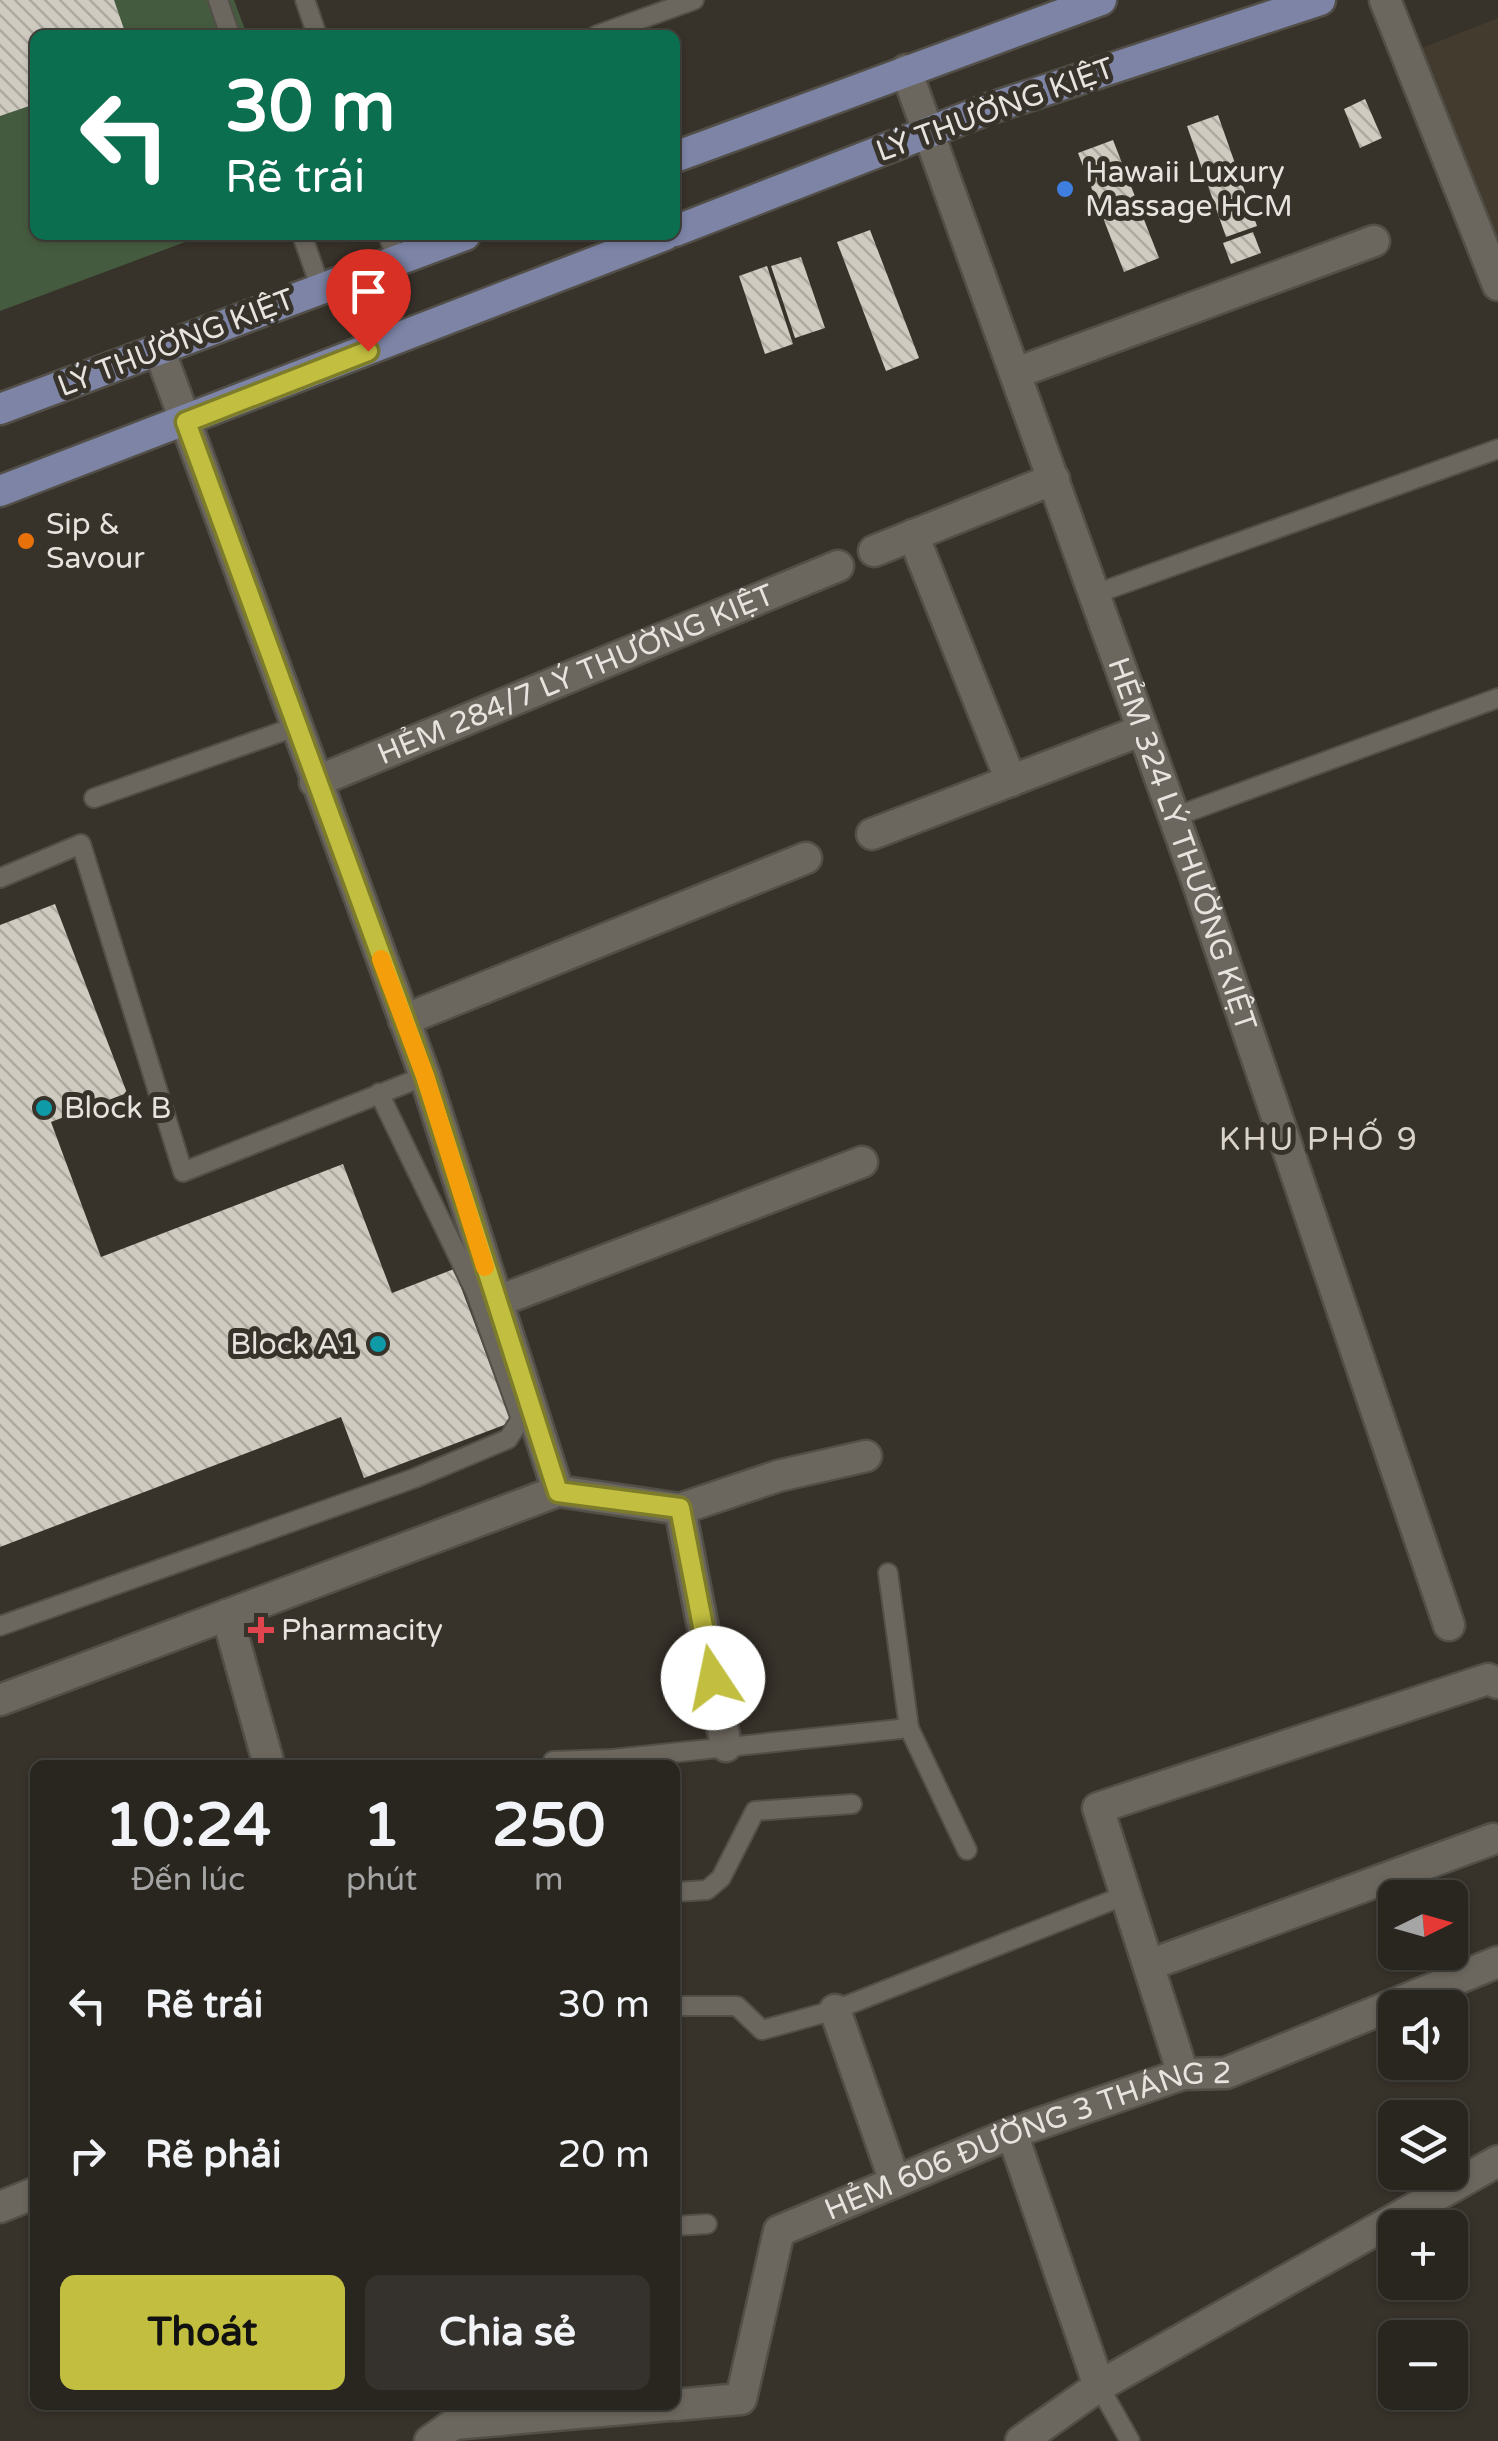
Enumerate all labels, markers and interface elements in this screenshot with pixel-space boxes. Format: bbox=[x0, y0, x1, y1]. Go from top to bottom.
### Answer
street label: LÝ THƯỜNG KIỆT bbox=[871, 50, 1119, 170]
text: 30 m bbox=[225, 66, 395, 150]
icon: left bbox=[60, 70, 190, 200]
text: Rẽ trái bbox=[225, 151, 365, 205]
place label: Hawaii Luxury Massage HCM bbox=[1085, 154, 1293, 225]
marker: Hawaii Luxury Massage HCM bbox=[1054, 178, 1076, 200]
pin bbox=[326, 249, 411, 352]
icon: arrive bbox=[341, 264, 396, 319]
street label: LÝ THƯỜNG KIỆT bbox=[53, 281, 299, 405]
place label: Sip & Savour bbox=[46, 506, 145, 577]
marker: Sip & Savour bbox=[15, 530, 37, 552]
street label: HẺM 284/7 LÝ THƯỜNG KIỆT bbox=[372, 576, 780, 773]
street label: HẺM 324 LÝ THƯỜNG KIỆT bbox=[1100, 652, 1265, 1036]
place label: Block B bbox=[64, 1090, 171, 1127]
marker: Block B bbox=[33, 1097, 55, 1119]
district label: KHU PHỐ 9 bbox=[1219, 1118, 1419, 1159]
place label: Block A1 bbox=[230, 1326, 358, 1363]
marker: Block A1 bbox=[367, 1333, 389, 1355]
place label: Pharmacity bbox=[281, 1612, 443, 1649]
marker: Pharmacity bbox=[250, 1619, 272, 1641]
position arrow bbox=[661, 1626, 765, 1730]
text: 10:24 bbox=[105, 1790, 271, 1862]
text: 1 bbox=[363, 1790, 400, 1862]
text: 250 bbox=[492, 1790, 605, 1862]
text: Đến lúc bbox=[131, 1861, 245, 1899]
text: phút bbox=[346, 1861, 417, 1899]
text: m bbox=[534, 1861, 563, 1899]
north arrow bbox=[1378, 1880, 1468, 1970]
map controls bbox=[1378, 1880, 1468, 2410]
icon: left bbox=[60, 1978, 115, 2033]
text: Rẽ trái bbox=[145, 1982, 263, 2028]
text: 30 m bbox=[558, 1982, 650, 2028]
button: sound bbox=[1378, 1990, 1468, 2080]
street label: HẺM 606 ĐƯỜNG 3 THÁNG 2 bbox=[819, 2054, 1232, 2228]
button: layers bbox=[1378, 2100, 1468, 2190]
icon: right bbox=[60, 2128, 115, 2183]
text: Rẽ phải bbox=[145, 2132, 281, 2178]
text: 20 m bbox=[558, 2132, 650, 2178]
button: + bbox=[1378, 2210, 1468, 2300]
button: Thoát bbox=[60, 2275, 345, 2390]
button: Chia sẻ bbox=[365, 2275, 650, 2390]
button: − bbox=[1378, 2320, 1468, 2410]

